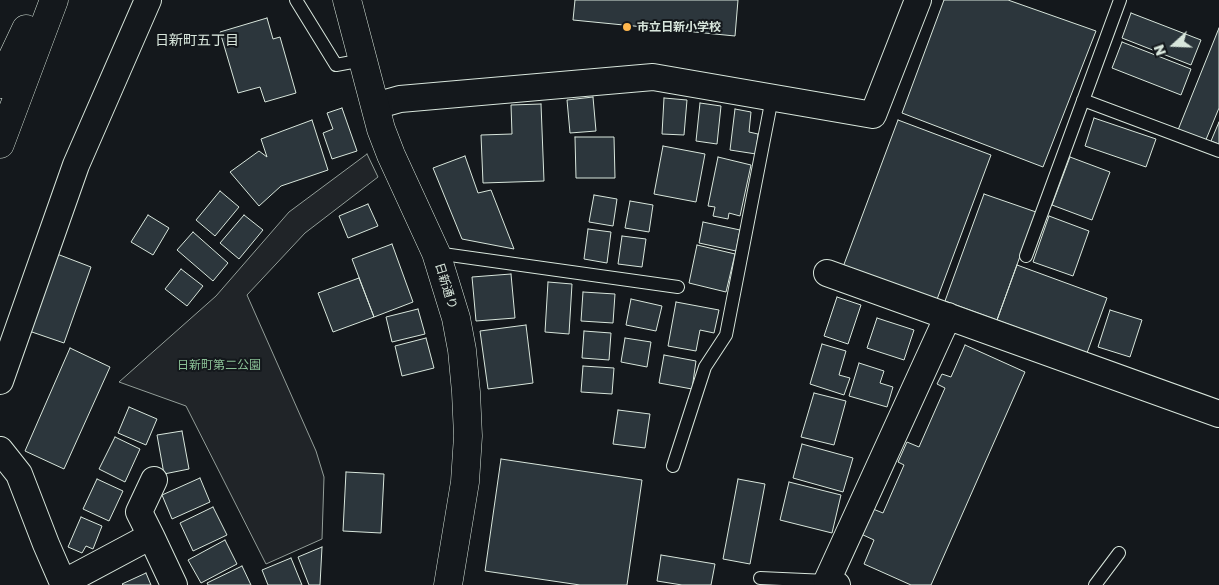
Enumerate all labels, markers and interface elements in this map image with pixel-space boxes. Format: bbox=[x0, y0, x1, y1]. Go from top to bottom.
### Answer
place label: 市立日新小学校 bbox=[637, 20, 721, 34]
north arrow bbox=[1149, 20, 1199, 70]
marker: 市立日新小学校 bbox=[621, 21, 633, 33]
district label: 日新町五丁目 bbox=[155, 33, 239, 49]
text: N bbox=[1150, 42, 1169, 58]
street label: 日新通り bbox=[432, 261, 460, 311]
park label: 日新町第二公園 bbox=[177, 358, 261, 372]

